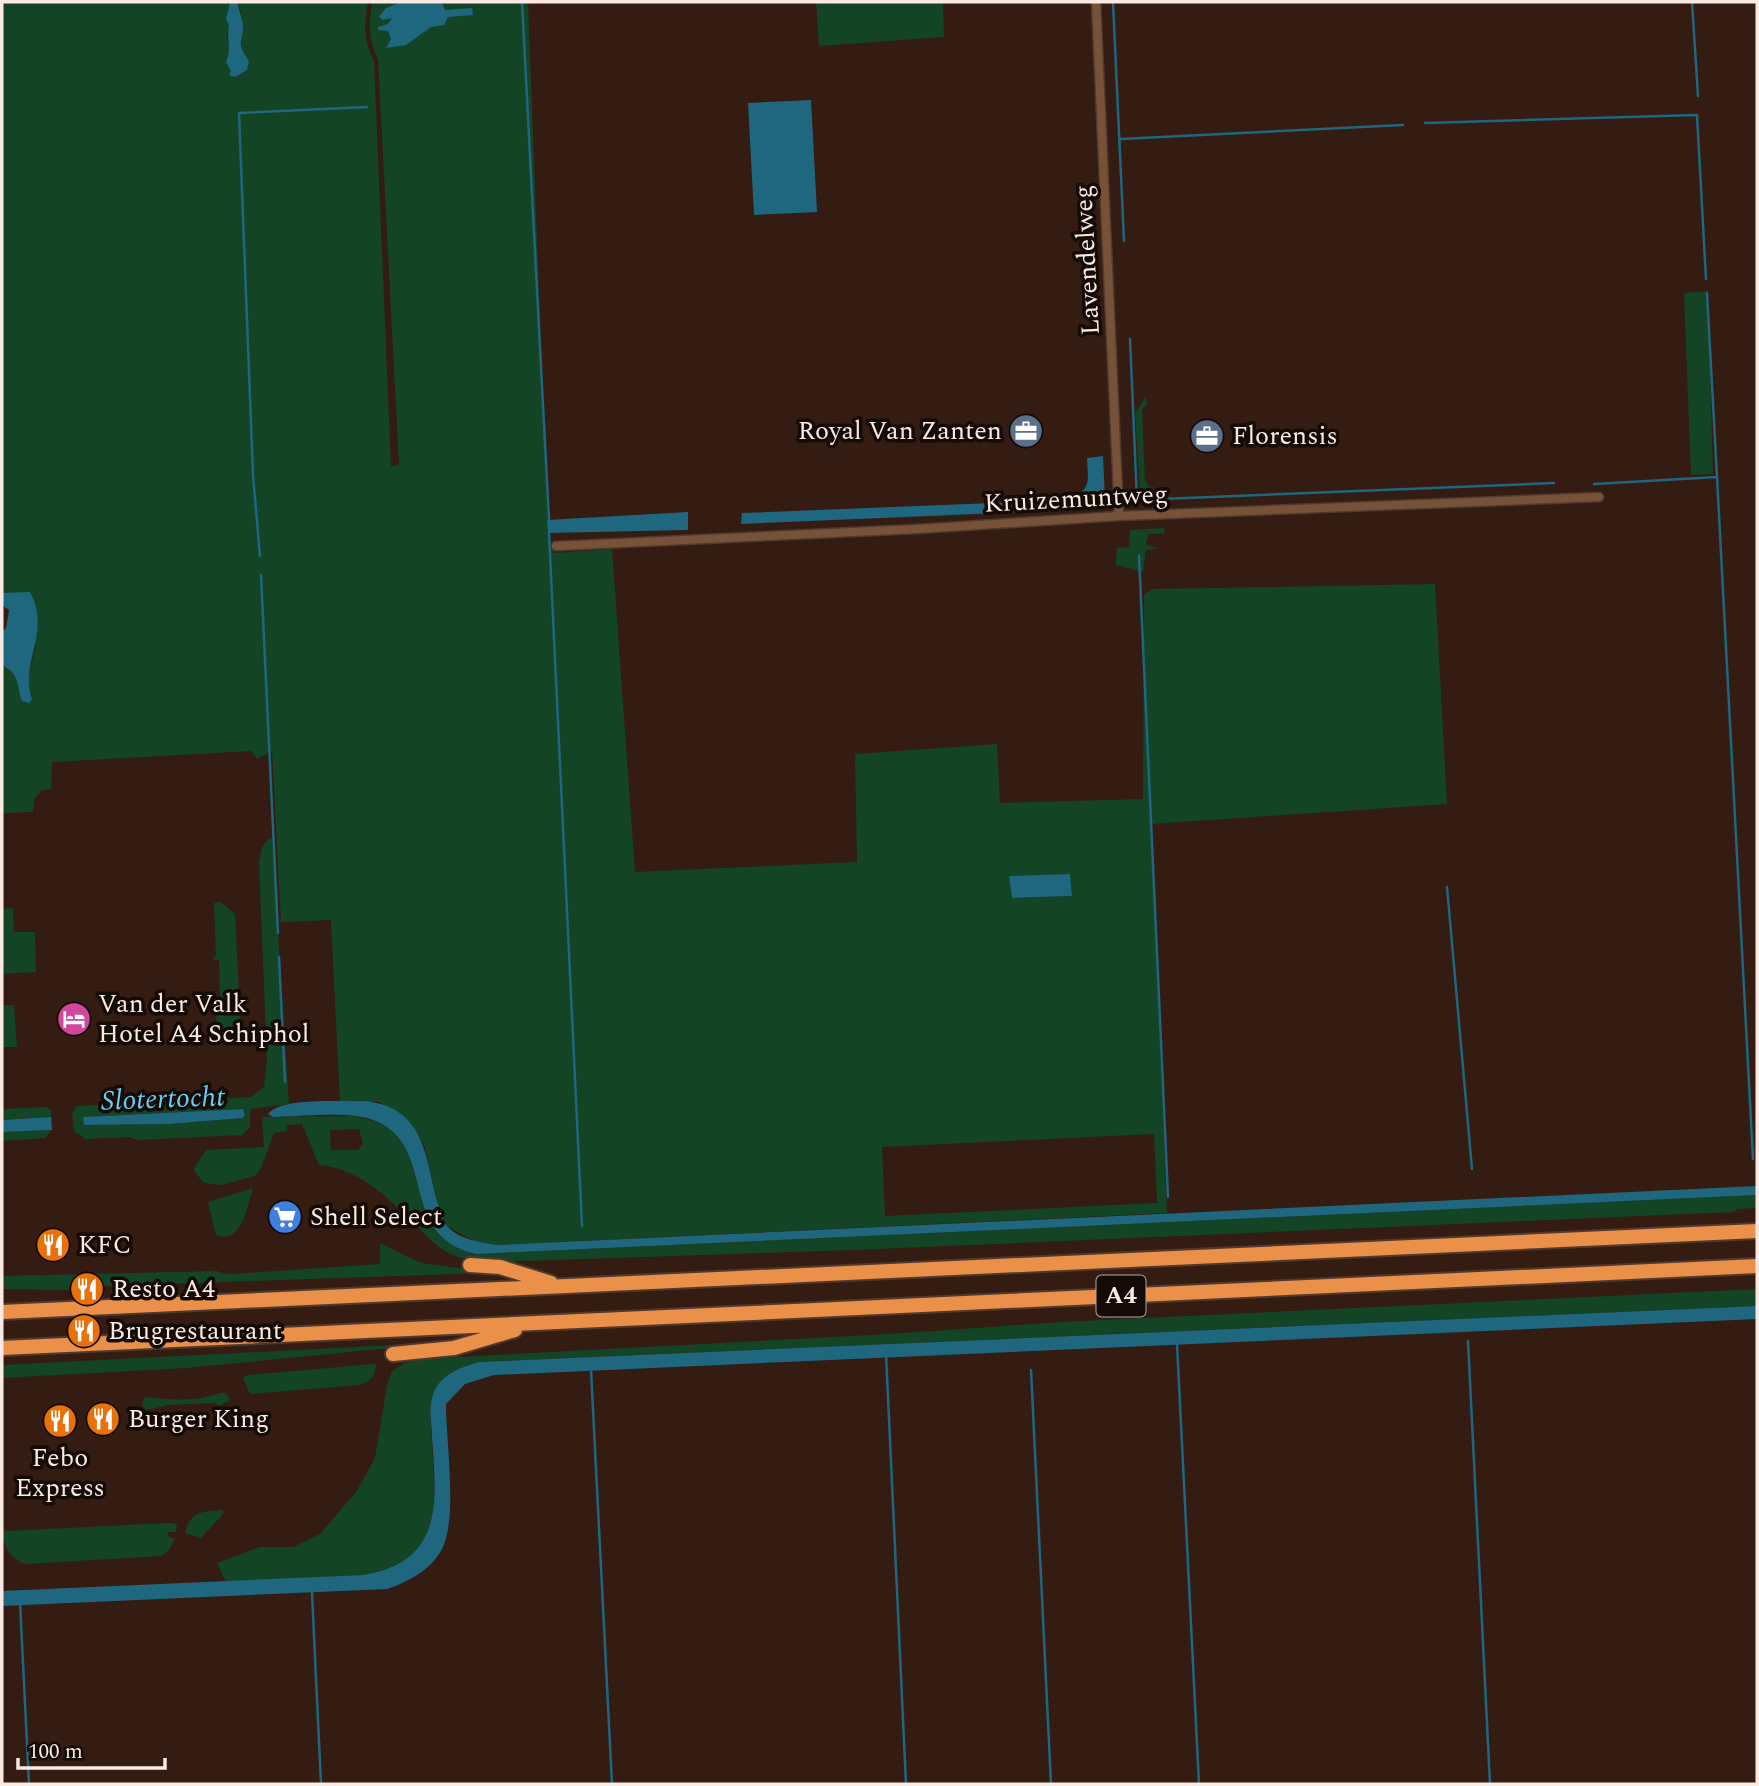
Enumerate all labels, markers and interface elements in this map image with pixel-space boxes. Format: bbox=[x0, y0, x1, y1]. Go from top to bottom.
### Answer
street label: Lavendelweg bbox=[1063, 184, 1111, 336]
place label: Royal Van Zanten bbox=[798, 411, 1002, 451]
office icon: Royal Van Zanten bbox=[1007, 412, 1045, 450]
place label: Florensis bbox=[1232, 416, 1338, 456]
office icon: Florensis bbox=[1188, 417, 1226, 455]
street label: Kruizemuntweg bbox=[983, 474, 1169, 524]
place label: Van der Valk Hotel A4 Schiphol bbox=[98, 984, 310, 1054]
hotel icon: Van der Valk Hotel A4 Schiphol bbox=[55, 1000, 93, 1038]
water label: Slotertocht bbox=[100, 1075, 227, 1123]
place label: Shell Select bbox=[310, 1197, 442, 1237]
supermarket icon: Shell Select bbox=[266, 1198, 304, 1236]
place label: KFC bbox=[78, 1225, 132, 1265]
restaurant icon: KFC bbox=[34, 1226, 72, 1264]
place label: Resto A4 bbox=[112, 1269, 215, 1309]
restaurant icon: Resto A4 bbox=[68, 1270, 106, 1308]
road number: A4 bbox=[1096, 1276, 1146, 1316]
place label: Brugrestaurant bbox=[108, 1311, 282, 1351]
restaurant icon: Brugrestaurant bbox=[65, 1312, 103, 1350]
place label: Burger King bbox=[128, 1399, 269, 1439]
restaurant icon: Burger King bbox=[84, 1400, 122, 1438]
restaurant icon: Febo Express bbox=[41, 1402, 79, 1440]
place label: Febo Express bbox=[15, 1438, 105, 1508]
scale bar bbox=[18, 1726, 164, 1770]
text: 100 m bbox=[28, 1736, 83, 1768]

